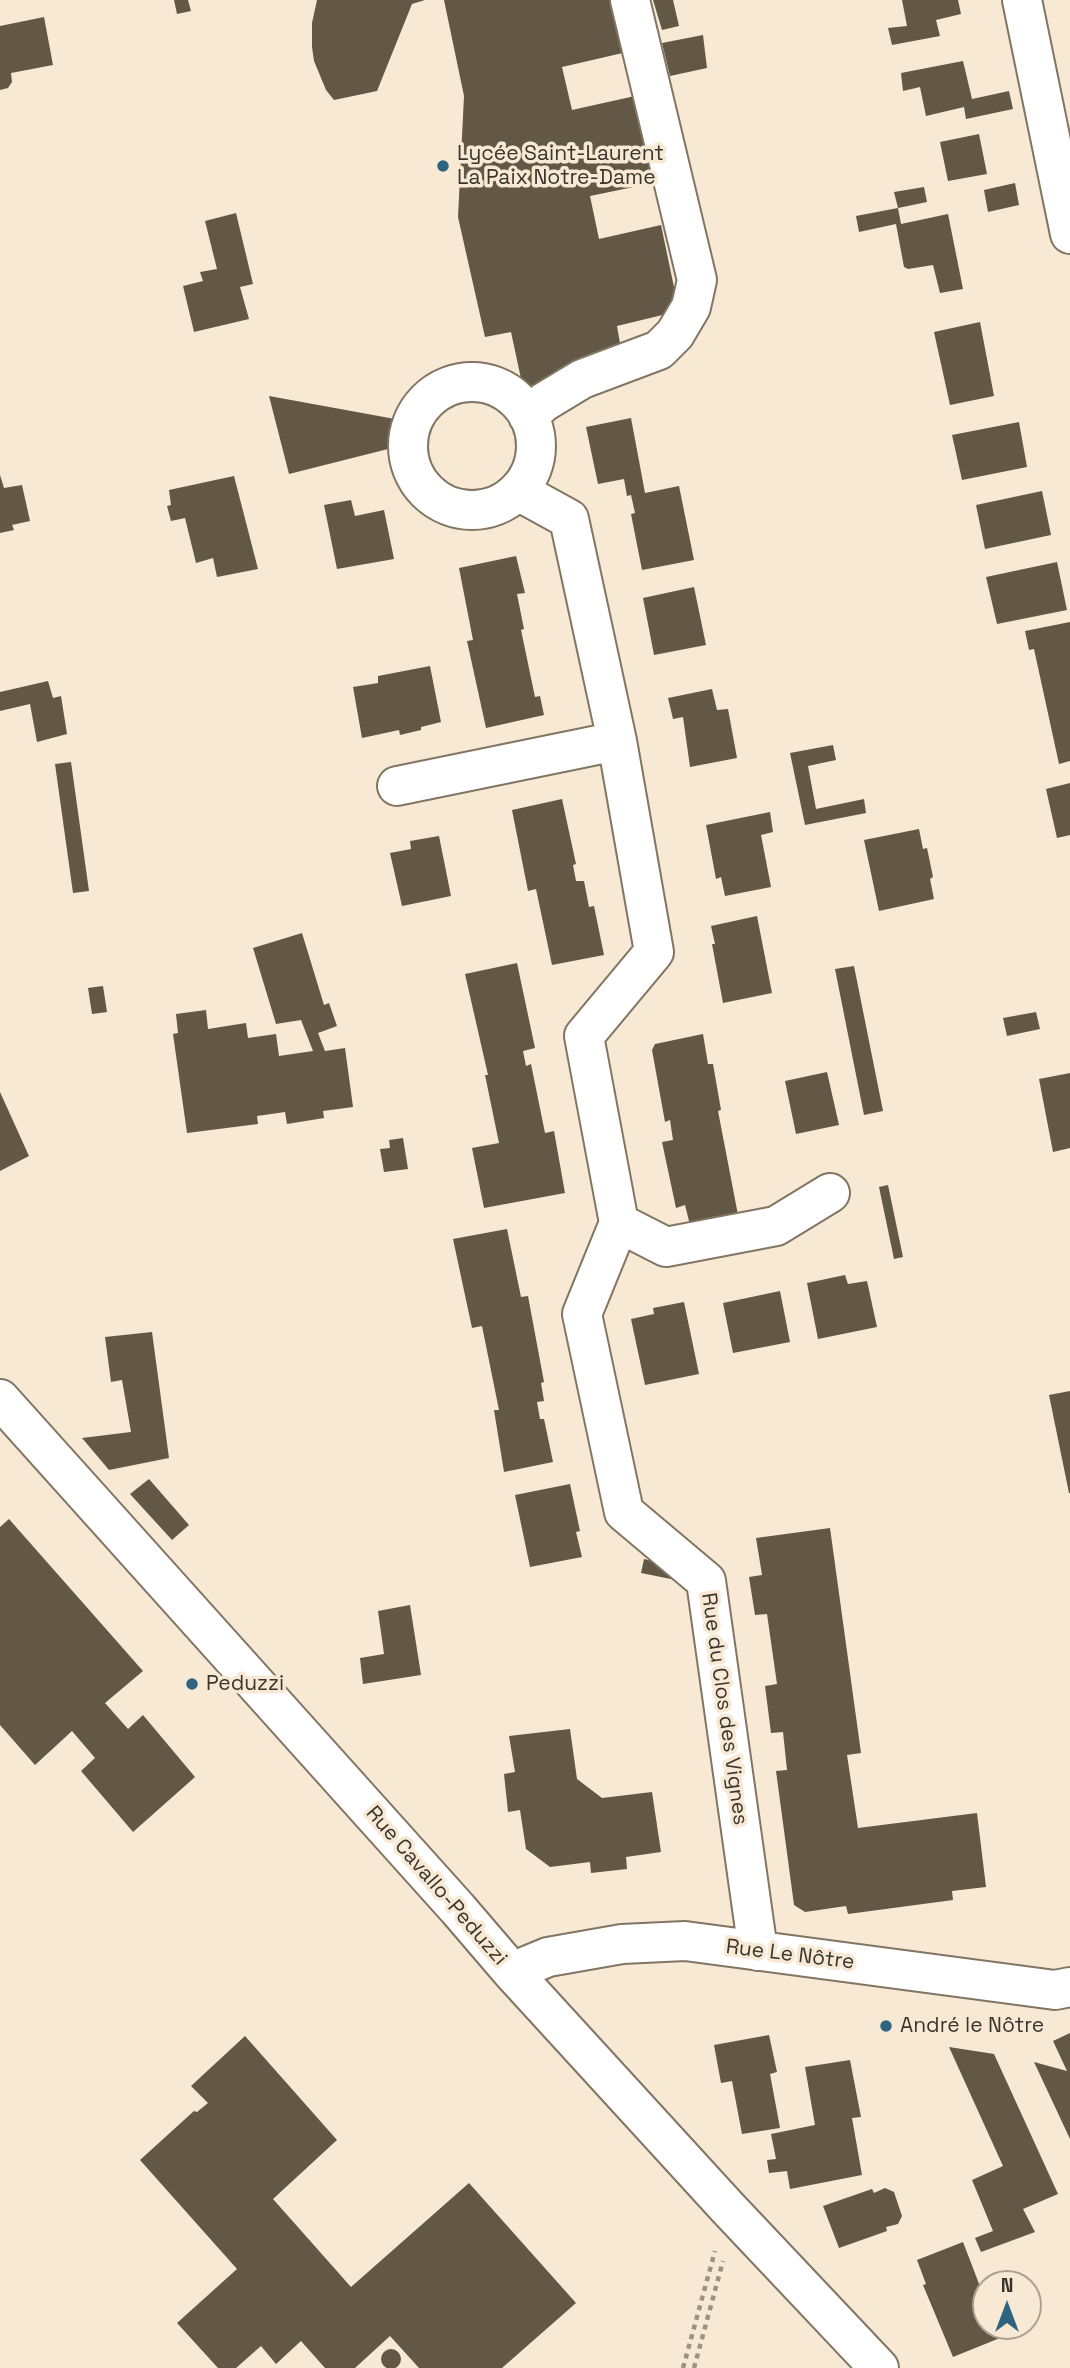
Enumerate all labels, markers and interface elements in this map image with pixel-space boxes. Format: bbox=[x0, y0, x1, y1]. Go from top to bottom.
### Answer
place label: Lycée Saint-Laurent La Paix Notre-Dame bbox=[457, 141, 664, 191]
marker: Lycée Saint-Laurent La Paix Notre-Dame bbox=[435, 158, 451, 174]
street label: Rue du Clos des Vignes bbox=[695, 1591, 753, 1827]
place label: Peduzzi bbox=[206, 1671, 284, 1697]
marker: Peduzzi bbox=[184, 1676, 200, 1692]
street label: Rue Cavallo-Peduzzi bbox=[360, 1801, 512, 1971]
street label: Rue Le Nôtre bbox=[724, 1935, 856, 1975]
place label: André le Nôtre bbox=[900, 2013, 1044, 2039]
marker: André le Nôtre bbox=[878, 2018, 894, 2034]
north arrow bbox=[972, 2270, 1042, 2340]
text: N bbox=[1001, 2273, 1013, 2298]

